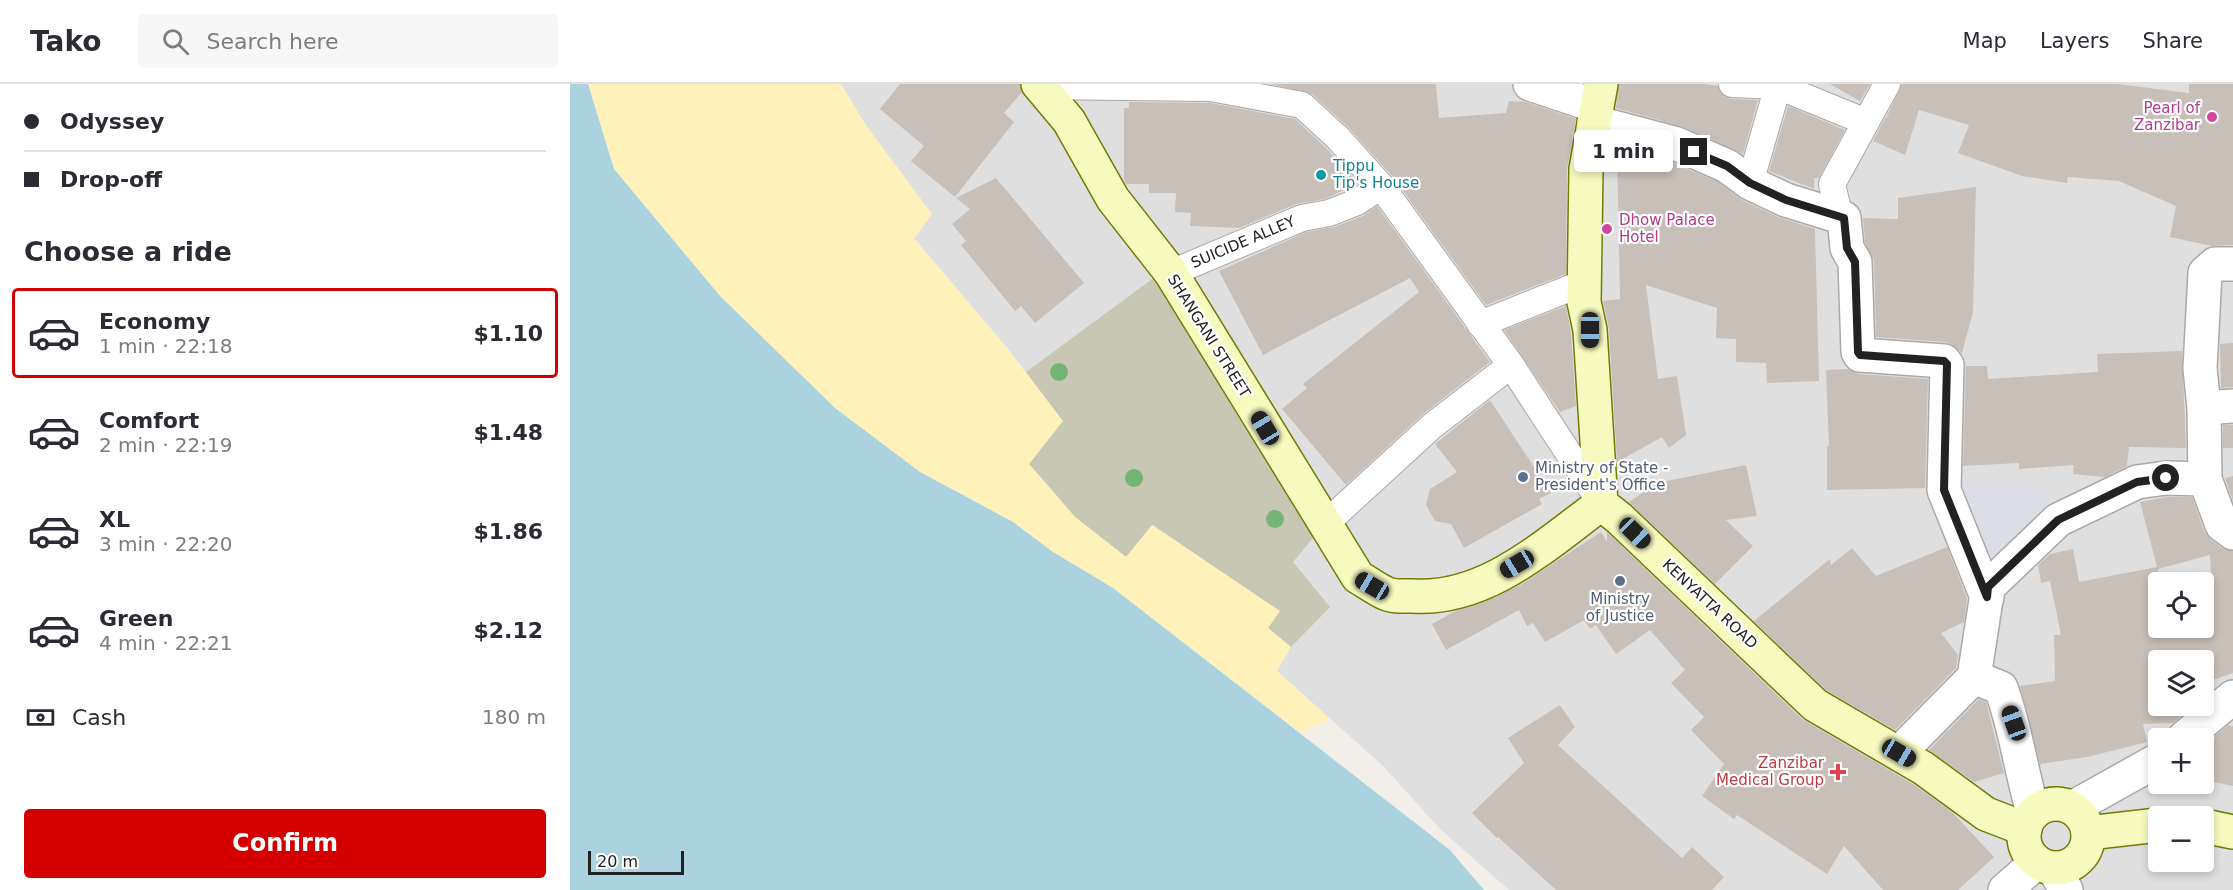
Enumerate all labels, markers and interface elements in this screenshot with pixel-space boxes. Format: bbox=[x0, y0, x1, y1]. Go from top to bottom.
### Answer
search box bbox=[138, 14, 558, 68]
text: Tako bbox=[30, 25, 102, 58]
icon: search bbox=[159, 25, 192, 58]
text: Search here bbox=[207, 29, 339, 54]
text: Map bbox=[1963, 29, 2007, 53]
text: Layers bbox=[2040, 29, 2109, 53]
text: Share bbox=[2142, 29, 2203, 53]
place label: Pearl of Zanzibar bbox=[2134, 99, 2201, 134]
text: Odyssey bbox=[60, 109, 164, 134]
marker: Pearl of Zanzibar bbox=[2205, 110, 2219, 124]
callout: 1 min bbox=[1574, 131, 1673, 173]
route end bbox=[1680, 138, 1707, 165]
text: 1 min bbox=[1592, 139, 1655, 163]
place label: Tippu Tip's House bbox=[1332, 157, 1419, 192]
text: Drop-off bbox=[60, 167, 162, 192]
marker: Tippu Tip's House bbox=[1314, 168, 1328, 182]
place label: Dhow Palace Hotel bbox=[1619, 211, 1715, 246]
street label: SUICIDE ALLEY bbox=[1188, 212, 1298, 272]
marker: Dhow Palace Hotel bbox=[1600, 222, 1614, 236]
text: Choose a ride bbox=[24, 236, 232, 267]
street label: SHANGANI STREET bbox=[1164, 271, 1255, 402]
icon: car bbox=[27, 306, 81, 360]
text: Economy bbox=[99, 309, 210, 334]
car bbox=[1581, 312, 1599, 348]
text: $1.10 bbox=[473, 321, 543, 346]
text: 1 min · 22:18 bbox=[99, 334, 233, 358]
icon: car bbox=[27, 405, 81, 459]
text: Comfort bbox=[99, 408, 199, 433]
car bbox=[1248, 408, 1282, 448]
text: $1.48 bbox=[473, 420, 543, 445]
text: 2 min · 22:19 bbox=[99, 433, 233, 457]
place label: Ministry of State - President's Office bbox=[1535, 459, 1668, 494]
route start bbox=[2152, 464, 2179, 491]
marker: Ministry of State - President's Office bbox=[1516, 470, 1530, 484]
icon: car bbox=[27, 504, 81, 558]
text: XL bbox=[99, 507, 130, 532]
car bbox=[1616, 514, 1654, 552]
text: $1.86 bbox=[473, 519, 543, 544]
text: 3 min · 22:20 bbox=[99, 532, 233, 556]
car bbox=[1497, 547, 1537, 581]
street label: KENYATTA ROAD bbox=[1659, 555, 1761, 653]
car bbox=[1352, 569, 1392, 603]
map controls bbox=[2148, 572, 2214, 872]
button: locate bbox=[2148, 572, 2214, 638]
marker: Ministry of Justice bbox=[1613, 574, 1627, 588]
place label: Ministry of Justice bbox=[1586, 590, 1654, 625]
icon: car bbox=[27, 603, 81, 657]
text: Green bbox=[99, 606, 173, 631]
text: $2.12 bbox=[473, 618, 543, 643]
text: 4 min · 22:21 bbox=[99, 631, 233, 655]
button: layers bbox=[2148, 650, 2214, 716]
icon: cash bbox=[24, 701, 57, 734]
car bbox=[1999, 703, 2029, 743]
text: Cash bbox=[72, 705, 126, 730]
text: 180 m bbox=[482, 705, 546, 729]
button: + bbox=[2148, 728, 2214, 794]
car bbox=[1879, 736, 1919, 770]
place label: Zanzibar Medical Group bbox=[1716, 754, 1825, 789]
marker: Zanzibar Medical Group bbox=[1829, 763, 1847, 781]
button: − bbox=[2148, 806, 2214, 872]
button: Confirm bbox=[24, 809, 546, 878]
scale bar bbox=[588, 848, 684, 876]
text: 20 m bbox=[597, 852, 638, 871]

